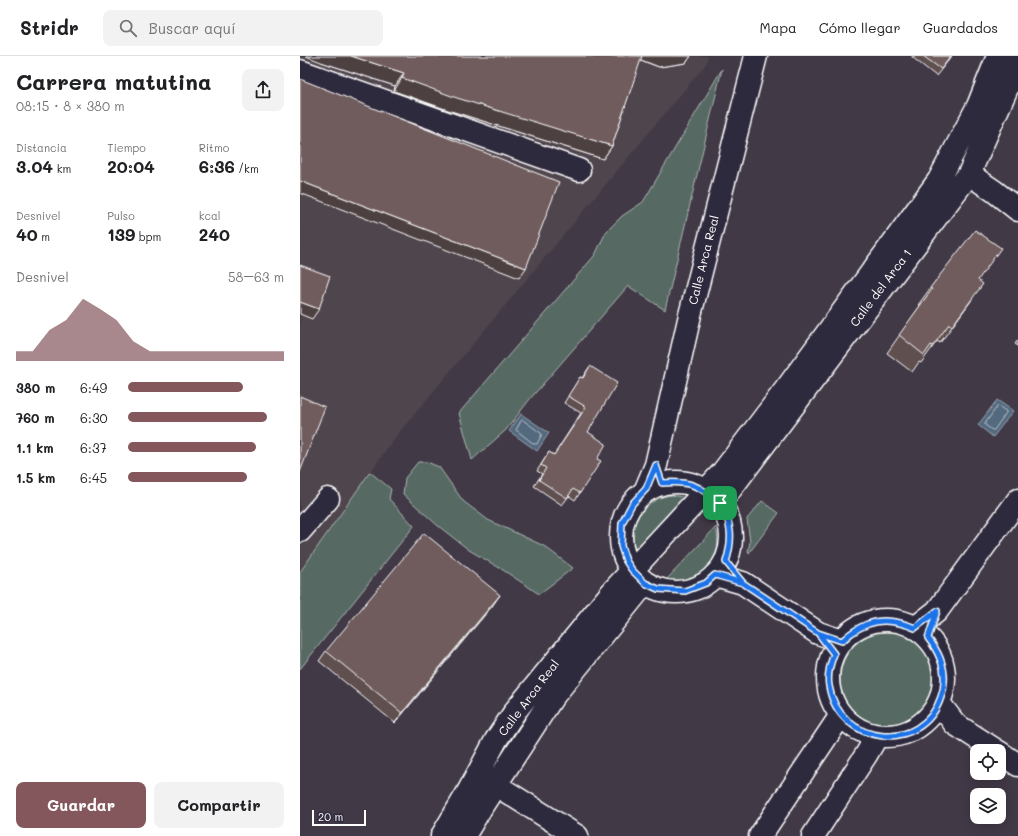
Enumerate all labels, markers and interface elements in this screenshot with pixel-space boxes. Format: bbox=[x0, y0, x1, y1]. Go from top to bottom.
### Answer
search box bbox=[103, 10, 383, 46]
text: Stridr bbox=[20, 15, 79, 40]
icon: search bbox=[117, 17, 139, 39]
text: Buscar aquí bbox=[149, 18, 236, 38]
text: Mapa bbox=[760, 18, 797, 37]
text: Cómo llegar bbox=[819, 18, 901, 37]
text: Guardados bbox=[923, 18, 998, 37]
text: Carrera matutina bbox=[16, 67, 211, 96]
button: share bbox=[242, 69, 284, 111]
text: 08:15 · 8 × 380 m bbox=[16, 97, 125, 114]
text: Distancia bbox=[16, 140, 67, 155]
text: Tiempo bbox=[107, 140, 146, 155]
text: Ritmo bbox=[199, 140, 229, 155]
text: 3.04 bbox=[16, 155, 53, 177]
text: 20:04 bbox=[107, 155, 155, 177]
text: 6:36 bbox=[199, 155, 235, 177]
text: km bbox=[53, 161, 71, 176]
text: /km bbox=[235, 161, 259, 176]
text: Desnivel bbox=[16, 208, 61, 223]
text: Pulso bbox=[107, 208, 135, 223]
text: kcal bbox=[199, 208, 221, 223]
street label: Calle Arca Real bbox=[684, 213, 722, 306]
text: 40 bbox=[16, 223, 38, 245]
text: 139 bbox=[107, 223, 135, 245]
text: 240 bbox=[199, 223, 230, 245]
text: m bbox=[38, 229, 50, 244]
text: bpm bbox=[135, 229, 161, 244]
street label: Calle del Arca 1 bbox=[846, 245, 915, 329]
text: Desnivel bbox=[16, 268, 69, 285]
text: 58–63 m bbox=[228, 268, 284, 285]
text: 380 m bbox=[16, 379, 55, 396]
text: 6:49 bbox=[80, 379, 107, 396]
text: 760 m bbox=[16, 409, 54, 426]
text: 6:30 bbox=[80, 409, 108, 426]
text: 1.1 km bbox=[16, 439, 54, 456]
text: 6:37 bbox=[80, 439, 107, 456]
text: 1.5 km bbox=[16, 469, 55, 486]
text: 6:45 bbox=[80, 469, 107, 486]
pin bbox=[703, 486, 737, 520]
icon: arrive bbox=[709, 492, 731, 514]
street label: Calle Arca Real bbox=[494, 656, 562, 739]
map controls bbox=[970, 744, 1006, 824]
button: locate bbox=[970, 744, 1006, 780]
button: Guardar bbox=[16, 782, 146, 828]
button: Compartir bbox=[154, 782, 284, 828]
button: layers bbox=[970, 788, 1006, 824]
scale bar bbox=[312, 808, 366, 827]
text: 20 m bbox=[318, 809, 343, 824]

